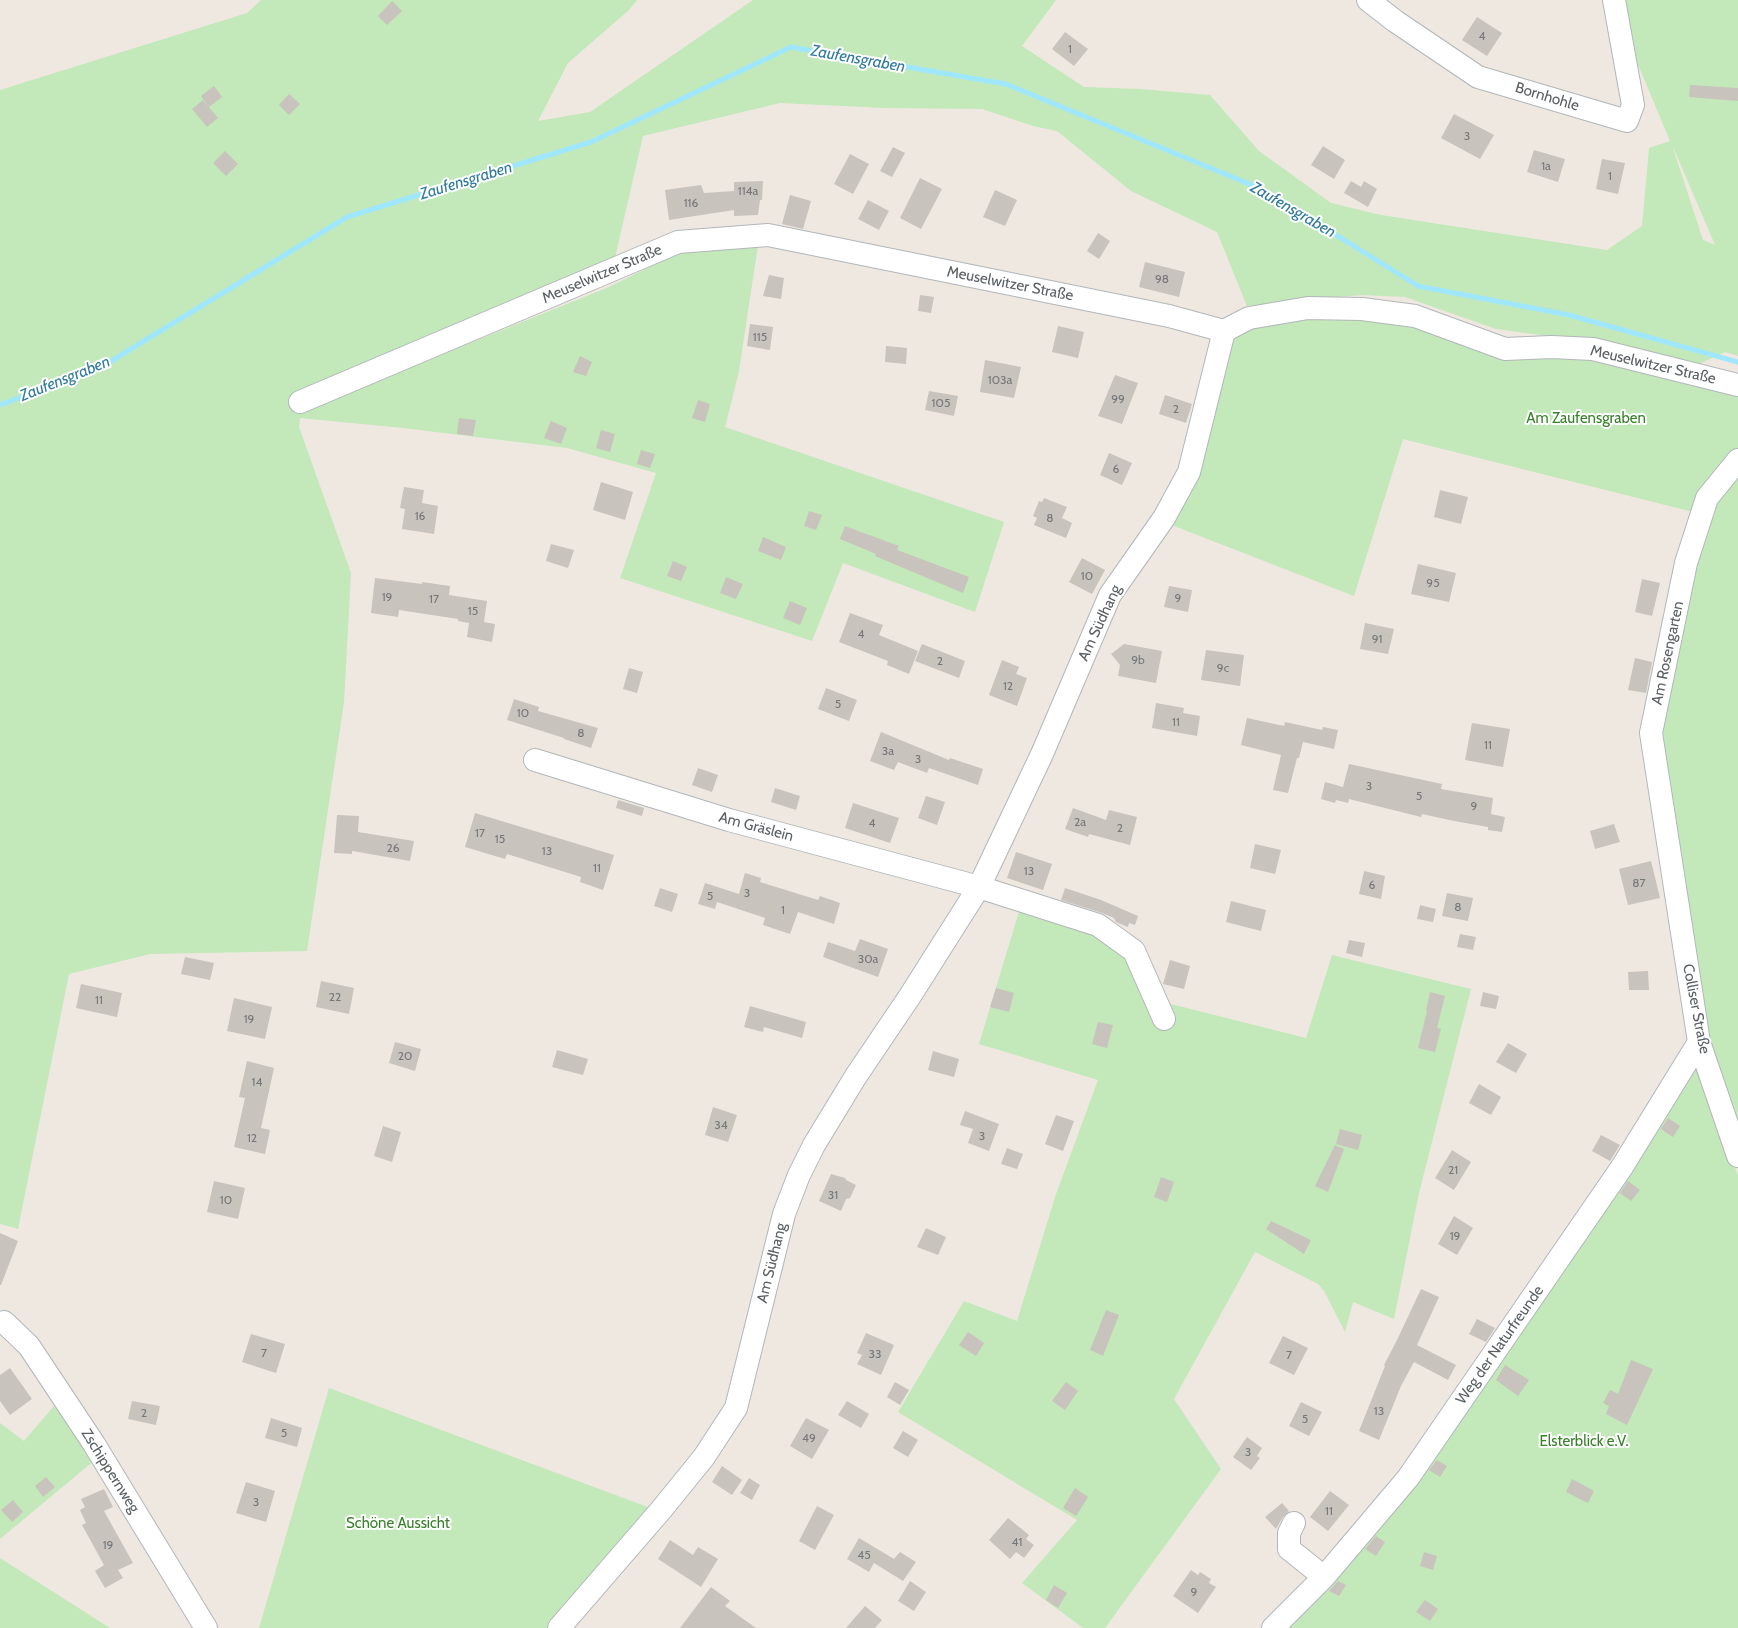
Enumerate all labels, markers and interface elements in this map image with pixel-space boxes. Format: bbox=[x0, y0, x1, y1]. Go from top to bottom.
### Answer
house number: 4 bbox=[1479, 29, 1485, 43]
water label: Zaufensgraben bbox=[809, 41, 907, 77]
house number: 1 bbox=[1068, 42, 1072, 56]
street label: Bornhohle bbox=[1513, 79, 1581, 115]
house number: 3 bbox=[1464, 129, 1470, 143]
water label: Zaufensgraben bbox=[418, 158, 514, 204]
house number: 1a bbox=[1541, 159, 1551, 173]
house number: 1 bbox=[1608, 169, 1612, 183]
water label: Zaufensgraben bbox=[1247, 178, 1339, 242]
house number: 114a bbox=[738, 184, 758, 198]
house number: 116 bbox=[684, 196, 698, 210]
street label: Meuselwitzer Straße bbox=[539, 241, 665, 307]
street label: Meuselwitzer Straße bbox=[945, 263, 1075, 305]
house number: 98 bbox=[1155, 272, 1169, 286]
house number: 115 bbox=[753, 330, 767, 344]
street label: Meuselwitzer Straße bbox=[1588, 342, 1718, 388]
water label: Zaufensgraben bbox=[17, 352, 113, 406]
house number: 103a bbox=[988, 373, 1012, 387]
house number: 99 bbox=[1111, 392, 1125, 406]
house number: 105 bbox=[932, 396, 950, 410]
house number: 2 bbox=[1173, 402, 1179, 416]
park label: Am Zaufensgraben bbox=[1526, 410, 1646, 428]
house number: 6 bbox=[1113, 462, 1119, 476]
house number: 16 bbox=[415, 509, 425, 523]
house number: 8 bbox=[1046, 511, 1054, 525]
house number: 10 bbox=[1081, 569, 1093, 583]
house number: 95 bbox=[1426, 576, 1440, 590]
street label: Am Südhang bbox=[1075, 582, 1125, 664]
house number: 19 bbox=[382, 590, 392, 604]
house number: 9 bbox=[1175, 591, 1181, 605]
house number: 17 bbox=[429, 592, 439, 606]
street label: Am Rosengarten bbox=[1648, 600, 1688, 706]
house number: 15 bbox=[468, 604, 478, 618]
house number: 4 bbox=[858, 627, 864, 641]
house number: 91 bbox=[1372, 632, 1382, 646]
house number: 9b bbox=[1131, 653, 1145, 667]
house number: 2 bbox=[937, 654, 943, 668]
house number: 9c bbox=[1217, 661, 1229, 675]
house number: 12 bbox=[1003, 679, 1013, 693]
house number: 5 bbox=[835, 697, 841, 711]
house number: 10 bbox=[517, 706, 529, 720]
house number: 11 bbox=[1172, 715, 1180, 729]
house number: 8 bbox=[577, 726, 585, 740]
house number: 11 bbox=[1484, 738, 1492, 752]
house number: 3a bbox=[882, 744, 894, 758]
house number: 3 bbox=[915, 752, 921, 766]
house number: 3 bbox=[1366, 779, 1372, 793]
house number: 5 bbox=[1416, 789, 1422, 803]
house number: 9 bbox=[1471, 799, 1477, 813]
street label: Am Gräslein bbox=[717, 808, 795, 846]
house number: 2a bbox=[1074, 815, 1086, 829]
house number: 4 bbox=[869, 816, 875, 830]
house number: 2 bbox=[1117, 821, 1123, 835]
house number: 17 bbox=[475, 826, 485, 840]
house number: 15 bbox=[495, 832, 505, 846]
house number: 26 bbox=[386, 841, 400, 855]
house number: 13 bbox=[542, 844, 552, 858]
house number: 11 bbox=[593, 861, 601, 875]
house number: 13 bbox=[1024, 864, 1034, 878]
house number: 87 bbox=[1632, 876, 1646, 890]
house number: 6 bbox=[1369, 878, 1375, 892]
house number: 3 bbox=[744, 886, 750, 900]
house number: 5 bbox=[707, 889, 713, 903]
house number: 8 bbox=[1454, 900, 1462, 914]
house number: 1 bbox=[781, 903, 785, 917]
house number: 30a bbox=[858, 952, 878, 966]
street label: Colliser Straße bbox=[1678, 963, 1714, 1055]
house number: 22 bbox=[329, 990, 341, 1004]
house number: 11 bbox=[95, 993, 103, 1007]
house number: 19 bbox=[244, 1012, 254, 1026]
house number: 20 bbox=[398, 1049, 412, 1063]
house number: 14 bbox=[252, 1075, 262, 1089]
house number: 34 bbox=[714, 1118, 728, 1132]
house number: 3 bbox=[979, 1129, 985, 1143]
house number: 12 bbox=[247, 1131, 257, 1145]
house number: 21 bbox=[1448, 1163, 1458, 1177]
house number: 31 bbox=[828, 1188, 838, 1202]
house number: 10 bbox=[220, 1193, 232, 1207]
street label: Am Südhang bbox=[753, 1221, 791, 1305]
house number: 19 bbox=[1450, 1229, 1460, 1243]
street label: Weg der Naturfreunde bbox=[1452, 1282, 1548, 1408]
house number: 7 bbox=[261, 1346, 267, 1360]
house number: 33 bbox=[869, 1347, 881, 1361]
house number: 7 bbox=[1286, 1348, 1292, 1362]
house number: 13 bbox=[1374, 1404, 1384, 1418]
house number: 2 bbox=[141, 1406, 147, 1420]
house number: 5 bbox=[1302, 1412, 1308, 1426]
street label: Zschippernweg bbox=[77, 1426, 143, 1516]
house number: 5 bbox=[281, 1426, 287, 1440]
house number: 49 bbox=[802, 1431, 816, 1445]
park label: Elsterblick e.V. bbox=[1539, 1433, 1629, 1451]
house number: 3 bbox=[1245, 1445, 1251, 1459]
house number: 3 bbox=[253, 1495, 259, 1509]
house number: 11 bbox=[1325, 1504, 1333, 1518]
park label: Schöne Aussicht bbox=[346, 1515, 450, 1533]
house number: 41 bbox=[1012, 1535, 1022, 1549]
house number: 19 bbox=[103, 1538, 113, 1552]
house number: 45 bbox=[857, 1548, 871, 1562]
house number: 9 bbox=[1191, 1585, 1197, 1599]

